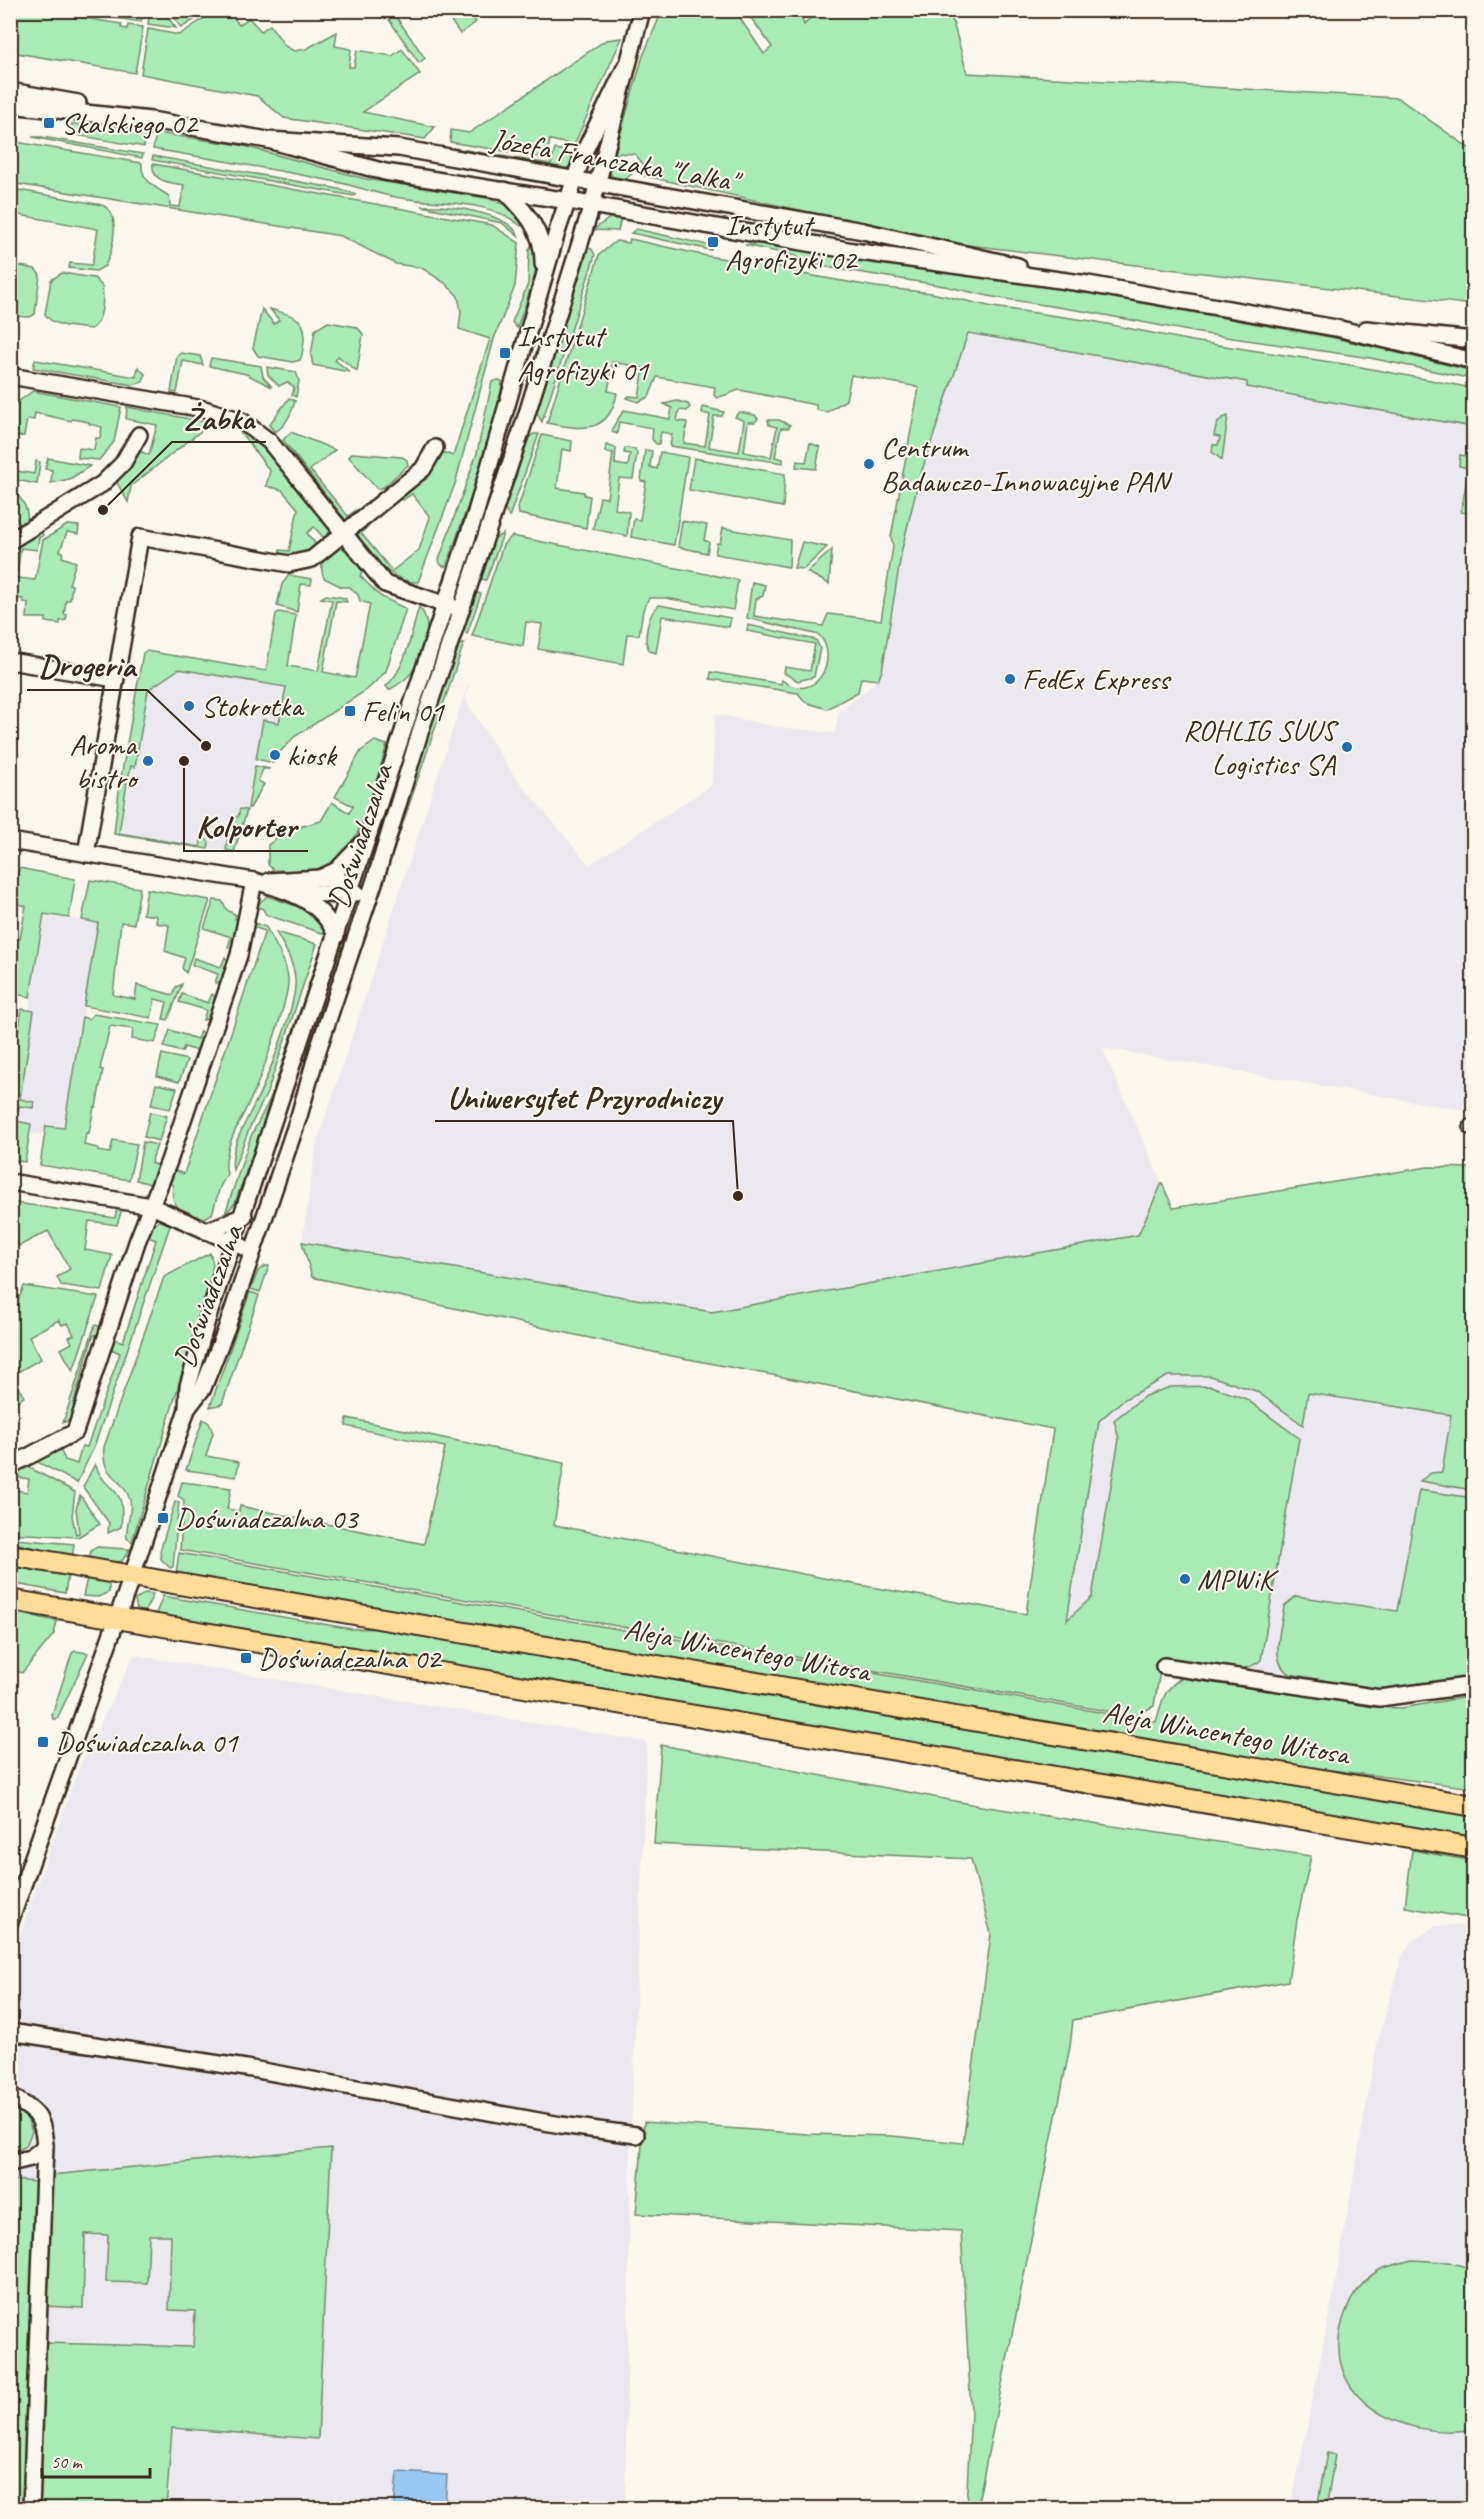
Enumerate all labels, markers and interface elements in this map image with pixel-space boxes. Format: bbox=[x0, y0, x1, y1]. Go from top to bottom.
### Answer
place label: Skalskiego 02 bbox=[61, 104, 200, 142]
marker: Skalskiego 02 bbox=[42, 116, 56, 130]
street label: Józefa Franczaka "Lalka" bbox=[486, 119, 746, 201]
place label: Instytut Agrofizyki 02 bbox=[725, 206, 859, 278]
marker: Instytut Agrofizyki 02 bbox=[706, 235, 720, 249]
place label: Instytut Agrofizyki 01 bbox=[517, 317, 650, 389]
marker: Instytut Agrofizyki 01 bbox=[498, 346, 512, 360]
callout: Żabka bbox=[172, 392, 266, 442]
text: Żabka bbox=[184, 398, 257, 439]
place label: Centrum Badawczo-Innowacyjne PAN bbox=[881, 428, 1173, 500]
marker: Centrum Badawczo-Innowacyjne PAN bbox=[862, 457, 876, 471]
callout: Drogeria bbox=[27, 640, 147, 690]
text: Drogeria bbox=[39, 645, 138, 686]
place label: FedEx Express bbox=[1022, 660, 1172, 698]
marker: FedEx Express bbox=[1003, 672, 1017, 686]
place label: Stokrotka bbox=[201, 687, 305, 725]
place label: Felin 01 bbox=[362, 692, 445, 730]
marker: Stokrotka bbox=[182, 699, 196, 713]
marker: Felin 01 bbox=[343, 704, 357, 718]
place label: ROHLIG SUUS Logistics SA bbox=[1183, 711, 1339, 783]
place label: Aroma bistro bbox=[69, 725, 139, 797]
place label: kiosk bbox=[287, 736, 338, 774]
marker: ROHLIG SUUS Logistics SA bbox=[1340, 740, 1354, 754]
marker: kiosk bbox=[268, 748, 282, 762]
marker: Aroma bistro bbox=[141, 754, 155, 768]
street label: Doświadczalna bbox=[319, 758, 402, 912]
callout: Kolporter bbox=[184, 801, 308, 851]
text: Kolporter bbox=[196, 806, 299, 847]
callout: Uniwersytet Przyrodniczy bbox=[435, 1071, 733, 1121]
text: Uniwersytet Przyrodniczy bbox=[447, 1077, 724, 1118]
street label: Doświadczalna bbox=[165, 1218, 252, 1372]
place label: Doświadczalna 03 bbox=[175, 1499, 360, 1537]
marker: Doświadczalna 03 bbox=[156, 1511, 170, 1525]
place label: MPWiK bbox=[1197, 1560, 1279, 1598]
marker: MPWiK bbox=[1178, 1572, 1192, 1586]
street label: Aleja Wincentego Witosa bbox=[621, 1610, 876, 1691]
place label: Doświadczalna 02 bbox=[258, 1639, 443, 1677]
marker: Doświadczalna 02 bbox=[239, 1651, 253, 1665]
street label: Aleja Wincentego Witosa bbox=[1100, 1693, 1355, 1774]
place label: Doświadczalna 01 bbox=[55, 1723, 239, 1761]
marker: Doświadczalna 01 bbox=[36, 1735, 50, 1749]
scale bar bbox=[42, 2441, 150, 2479]
text: 50 m bbox=[51, 2451, 84, 2473]

